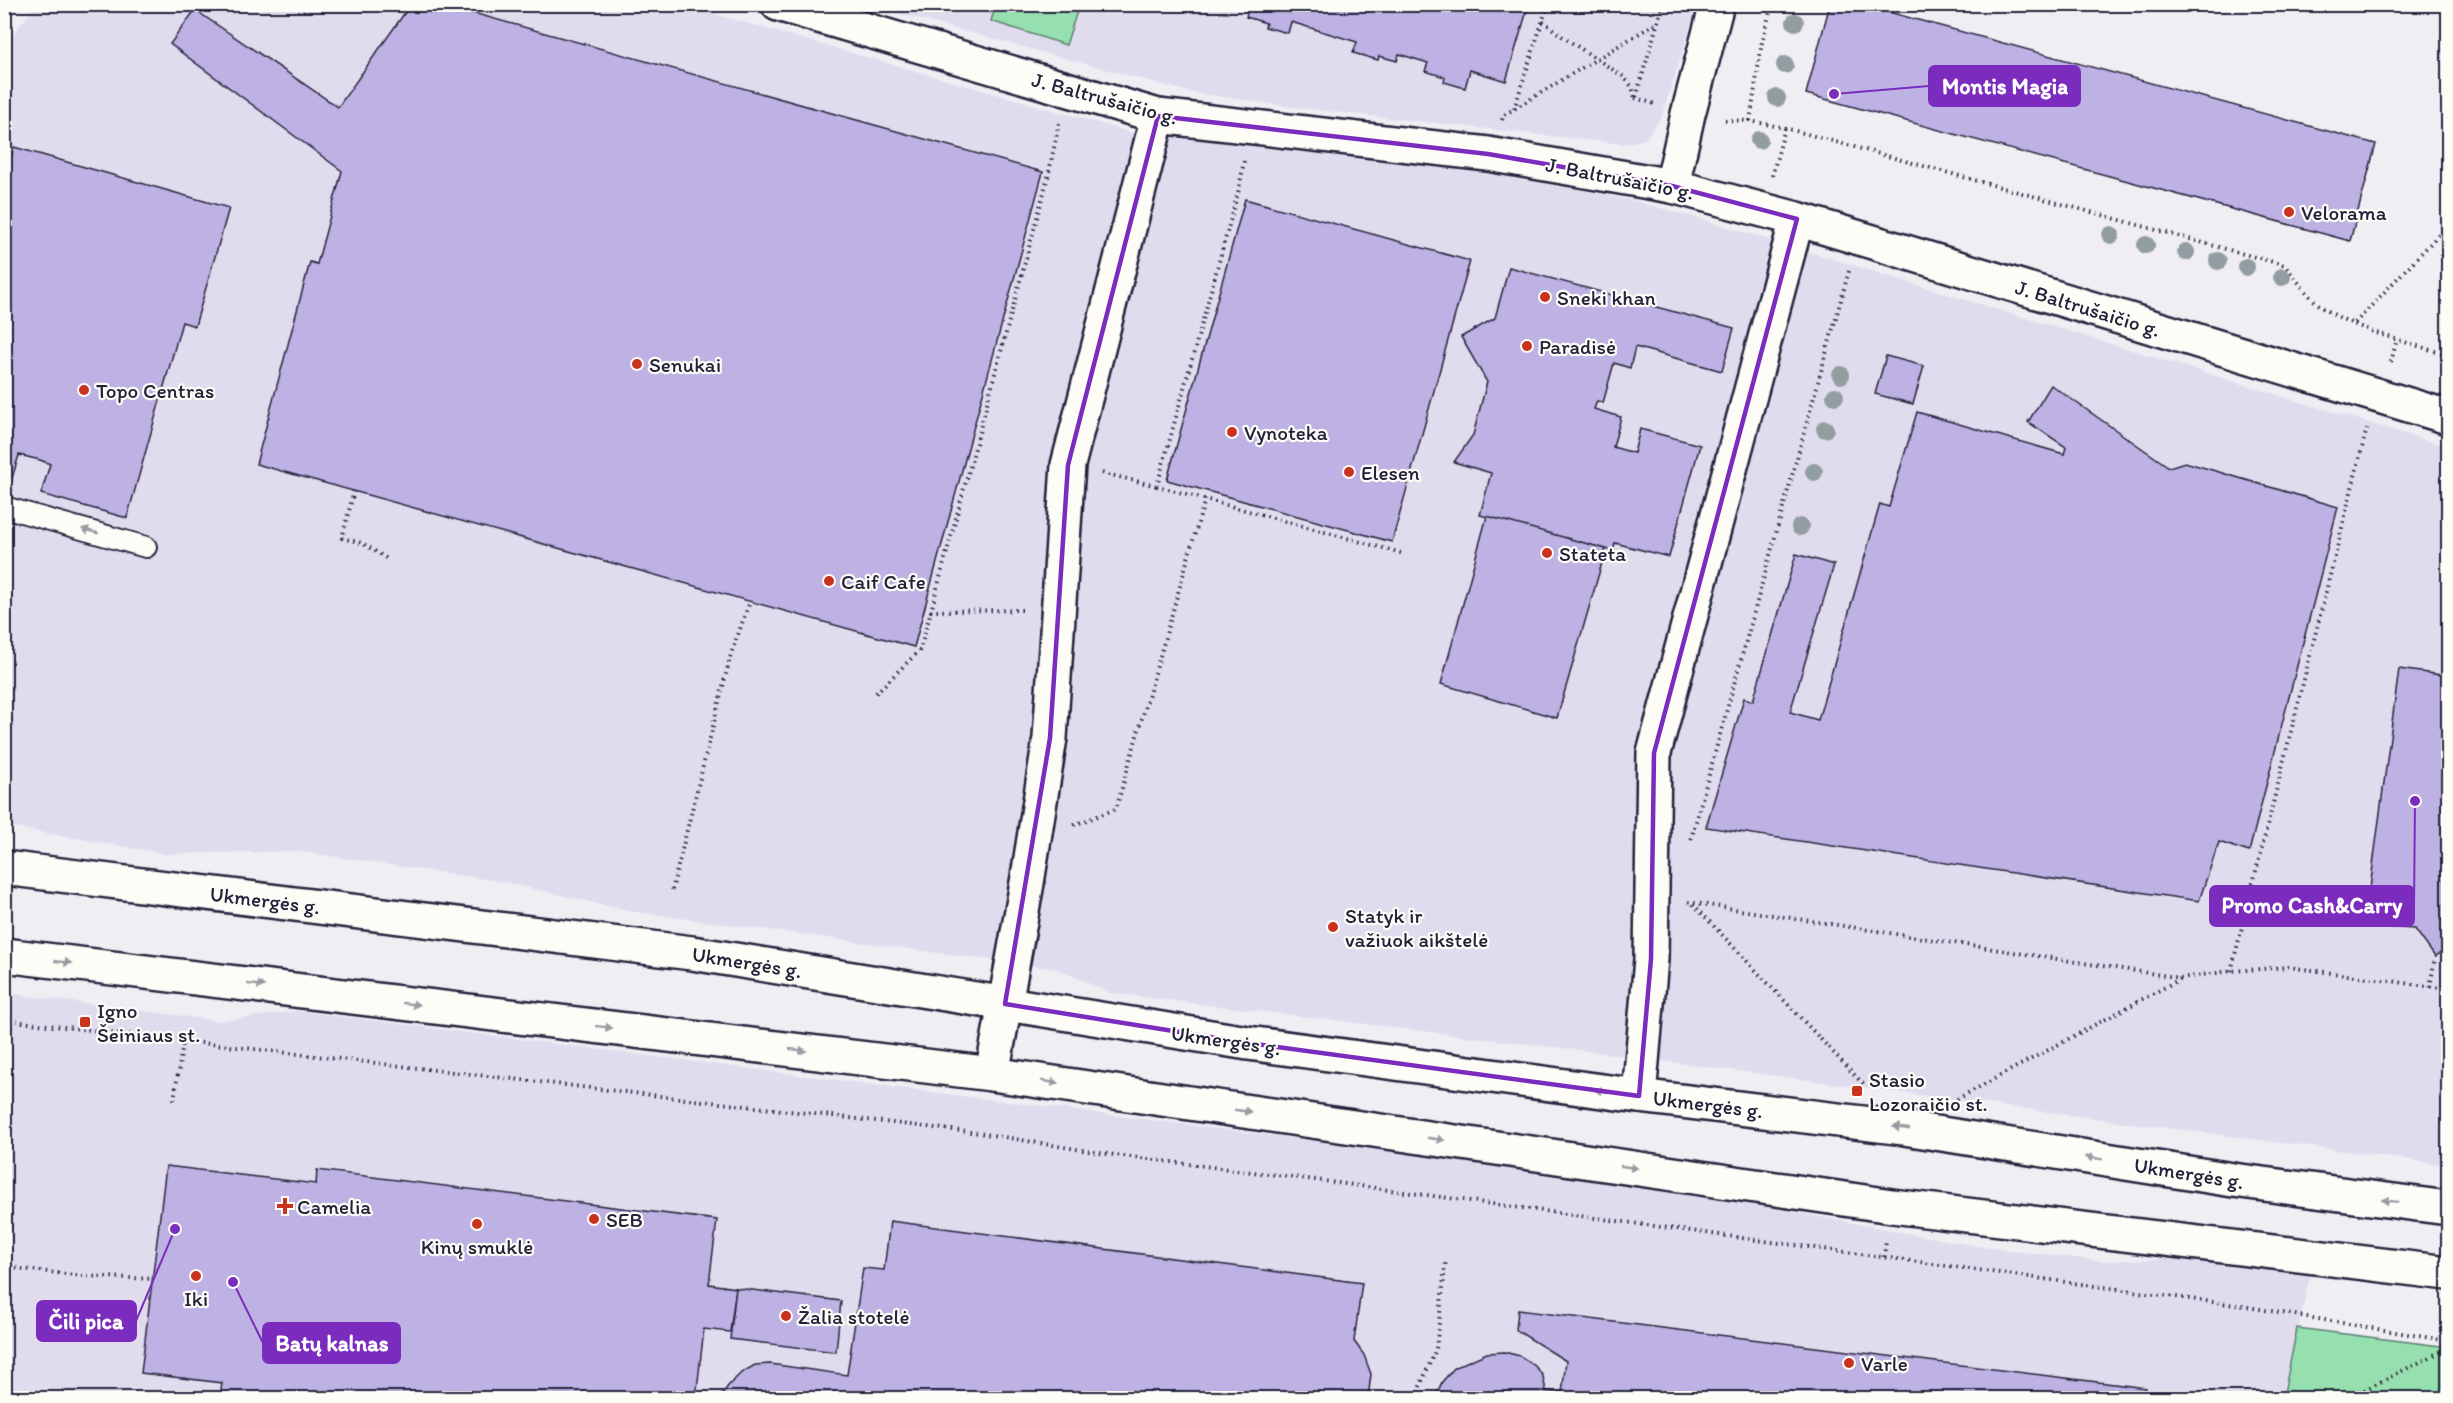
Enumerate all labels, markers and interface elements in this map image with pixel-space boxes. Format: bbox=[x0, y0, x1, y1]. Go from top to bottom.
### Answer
street label: J. Baltrušaičio g. bbox=[1029, 66, 1181, 130]
callout: Montis Magia bbox=[1929, 66, 2080, 106]
text: Montis Magia bbox=[1942, 73, 2068, 100]
street label: J. Baltrušaičio g. bbox=[1544, 151, 1696, 205]
place label: Velorama bbox=[2301, 200, 2387, 225]
marker: Velorama bbox=[2282, 205, 2296, 219]
street label: J. Baltrušaičio g. bbox=[2013, 274, 2163, 342]
place label: Sneki khan bbox=[1557, 285, 1656, 310]
marker: Sneki khan bbox=[1538, 290, 1552, 304]
place label: Paradisė bbox=[1539, 334, 1616, 359]
marker: Paradisė bbox=[1520, 339, 1534, 353]
place label: Senukai bbox=[649, 352, 721, 377]
marker: Senukai bbox=[630, 357, 644, 371]
place label: Topo Centras bbox=[96, 378, 214, 403]
marker: Topo Centras bbox=[77, 383, 91, 397]
place label: Vynoteka bbox=[1244, 420, 1328, 445]
marker: Vynoteka bbox=[1225, 425, 1239, 439]
place label: Elesen bbox=[1361, 460, 1420, 485]
marker: Elesen bbox=[1342, 465, 1356, 479]
one-way arrow bbox=[81, 526, 99, 535]
place label: Stateta bbox=[1559, 541, 1626, 566]
marker: Stateta bbox=[1540, 546, 1554, 560]
place label: Caif Cafe bbox=[841, 569, 926, 594]
marker: Caif Cafe bbox=[822, 574, 836, 588]
street label: Ukmergės g. bbox=[208, 881, 322, 919]
callout: Promo Cash&Carry bbox=[2210, 886, 2414, 926]
text: Promo Cash&Carry bbox=[2222, 892, 2403, 919]
place label: Statyk ir važiuok aikštelė bbox=[1345, 903, 1488, 952]
marker: Statyk ir važiuok aikštelė bbox=[1326, 920, 1340, 934]
street label: Ukmergės g. bbox=[690, 941, 804, 983]
one-way arrow bbox=[53, 957, 72, 967]
one-way arrow bbox=[247, 980, 266, 990]
place label: Igno Šeiniaus st. bbox=[97, 998, 200, 1047]
one-way arrow bbox=[401, 999, 420, 1008]
marker: Igno Šeiniaus st. bbox=[78, 1015, 92, 1029]
street label: Ukmergės g. bbox=[1169, 1020, 1283, 1060]
one-way arrow bbox=[595, 1022, 614, 1032]
one-way arrow bbox=[788, 1046, 807, 1055]
place label: Stasio Lozoraičio st. bbox=[1869, 1067, 1988, 1116]
one-way arrow bbox=[1041, 1078, 1060, 1087]
marker: Stasio Lozoraičio st. bbox=[1850, 1084, 1864, 1098]
street label: Ukmergės g. bbox=[1651, 1085, 1765, 1123]
one-way arrow bbox=[1594, 1087, 1613, 1096]
one-way arrow bbox=[1233, 1106, 1252, 1115]
one-way arrow bbox=[1891, 1123, 1910, 1132]
one-way arrow bbox=[1426, 1135, 1445, 1144]
street label: Ukmergės g. bbox=[2132, 1152, 2246, 1194]
one-way arrow bbox=[2084, 1154, 2103, 1163]
one-way arrow bbox=[1619, 1163, 1638, 1172]
place label: Camelia bbox=[297, 1194, 371, 1219]
one-way arrow bbox=[2381, 1196, 2400, 1205]
marker: Camelia bbox=[278, 1199, 292, 1213]
place label: SEB bbox=[606, 1207, 643, 1232]
marker: SEB bbox=[587, 1212, 601, 1226]
marker: Kinų smuklė bbox=[470, 1217, 484, 1231]
place label: Kinų smuklė bbox=[421, 1234, 533, 1259]
marker: Iki bbox=[189, 1269, 203, 1283]
place label: Iki bbox=[184, 1286, 208, 1311]
callout: Čili pica bbox=[37, 1301, 136, 1341]
place label: Žalia stotelė bbox=[798, 1304, 910, 1329]
text: Čili pica bbox=[49, 1308, 124, 1335]
marker: Žalia stotelė bbox=[779, 1309, 793, 1323]
callout: Batų kalnas bbox=[263, 1323, 400, 1363]
text: Batų kalnas bbox=[276, 1330, 389, 1357]
place label: Varle bbox=[1861, 1351, 1908, 1376]
marker: Varle bbox=[1842, 1356, 1856, 1370]

